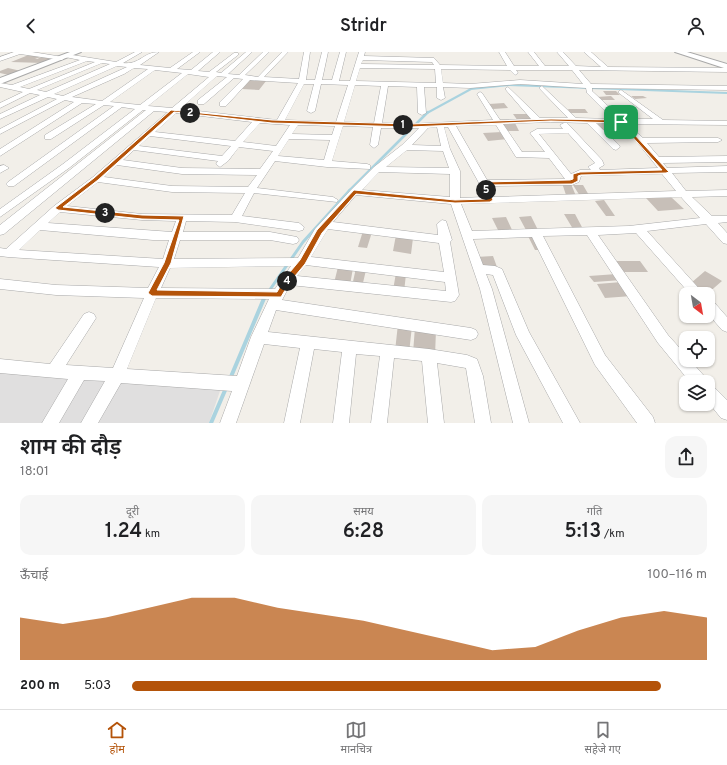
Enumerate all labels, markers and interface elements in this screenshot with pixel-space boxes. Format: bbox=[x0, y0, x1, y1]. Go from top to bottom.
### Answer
icon: back bbox=[20, 15, 42, 37]
text: Stridr bbox=[340, 15, 387, 38]
icon: person bbox=[685, 15, 707, 37]
pin: 2 bbox=[180, 103, 200, 123]
pin bbox=[604, 105, 638, 139]
text: 2 bbox=[187, 106, 193, 120]
icon: arrive bbox=[610, 111, 632, 133]
pin: 1 bbox=[393, 115, 413, 135]
text: 1 bbox=[401, 118, 405, 132]
pin: 5 bbox=[476, 180, 496, 200]
text: 5 bbox=[483, 183, 489, 197]
pin: 3 bbox=[95, 203, 115, 223]
text: 3 bbox=[102, 206, 108, 220]
pin: 4 bbox=[277, 271, 297, 291]
text: 4 bbox=[283, 274, 291, 288]
north arrow bbox=[679, 287, 715, 323]
map controls bbox=[679, 287, 715, 411]
button: locate bbox=[679, 331, 715, 367]
button: layers bbox=[679, 375, 715, 411]
text: शाम की दौड़ bbox=[20, 435, 121, 462]
button: share bbox=[665, 436, 707, 478]
text: 18:01 bbox=[20, 464, 49, 480]
text: दूरी bbox=[126, 505, 139, 519]
text: समय bbox=[353, 505, 374, 519]
text: गति bbox=[587, 505, 602, 519]
text: 1.24 bbox=[105, 519, 142, 545]
text: 6:28 bbox=[343, 519, 384, 545]
text: 5:13 bbox=[565, 519, 601, 545]
text: km bbox=[142, 527, 160, 541]
text: /km bbox=[601, 527, 624, 541]
text: 100–116 m bbox=[647, 567, 707, 583]
text: ऊँचाई bbox=[20, 568, 48, 584]
text: 200 m bbox=[20, 678, 60, 694]
text: 5:03 bbox=[84, 678, 111, 694]
tab: होम bbox=[106, 719, 128, 757]
tab: मानचित्र bbox=[341, 719, 372, 757]
tab: सहेजे गए bbox=[584, 719, 621, 757]

